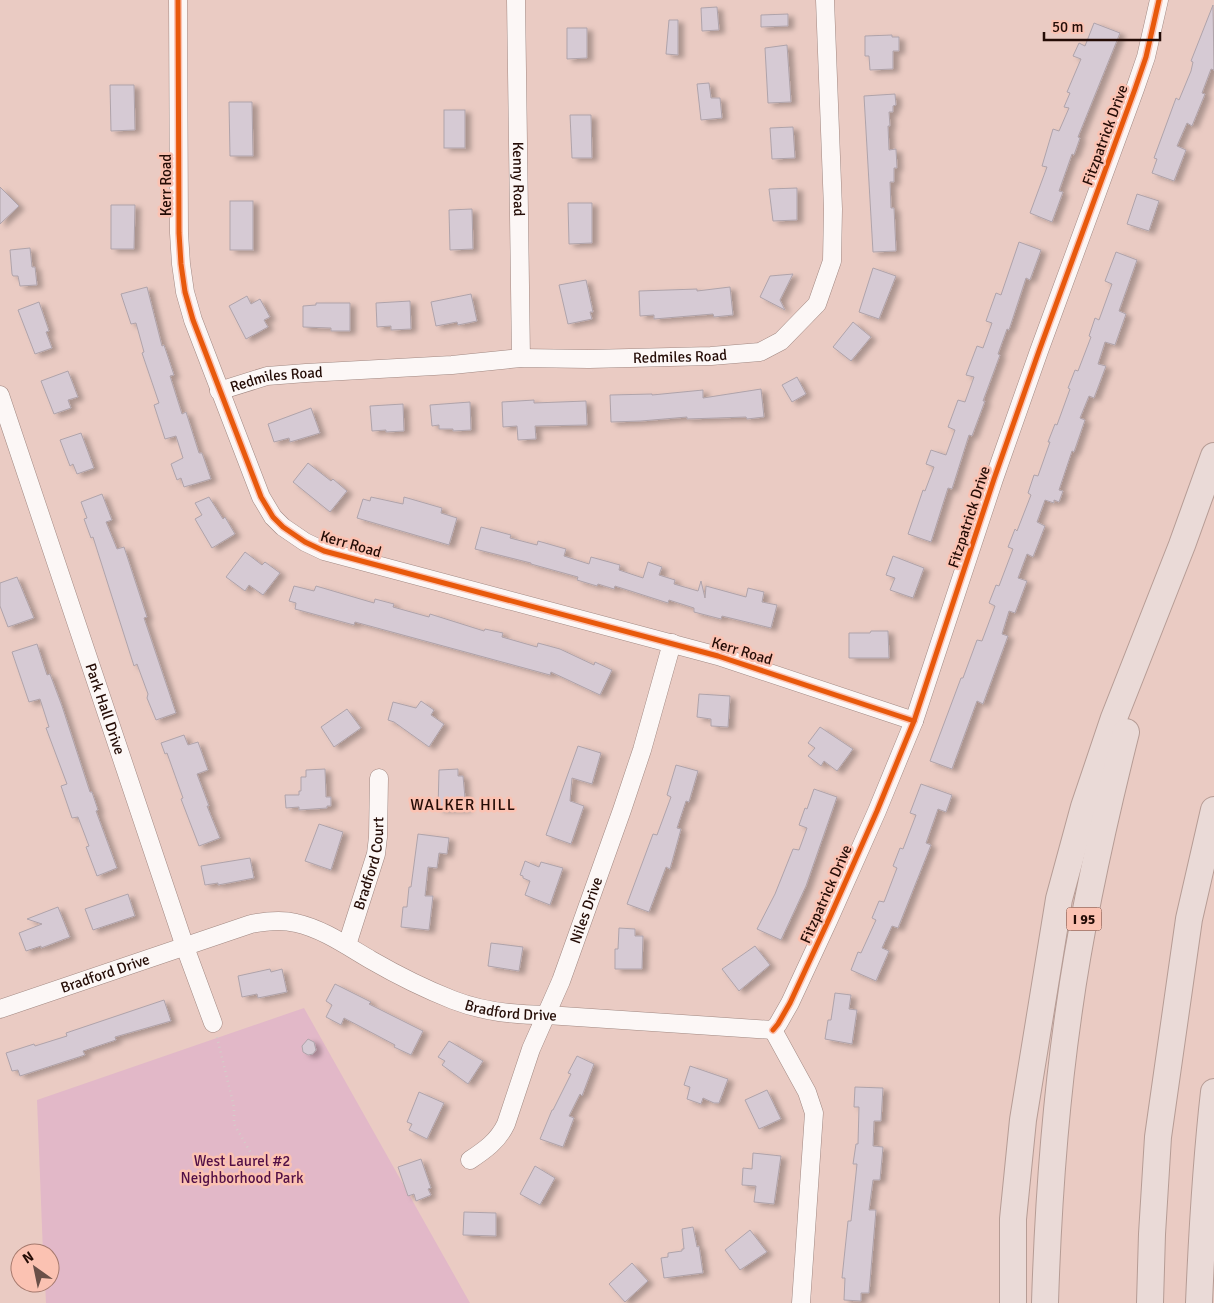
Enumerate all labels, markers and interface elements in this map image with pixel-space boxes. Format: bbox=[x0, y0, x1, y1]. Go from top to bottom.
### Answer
scale bar bbox=[1044, 10, 1160, 42]
text: 50 m bbox=[1052, 18, 1083, 36]
street label: Fitzpatrick Drive bbox=[1078, 82, 1132, 188]
street label: Kenny Road bbox=[509, 141, 528, 217]
street label: Kerr Road bbox=[157, 154, 175, 216]
street label: Redmiles Road bbox=[633, 346, 728, 367]
street label: Redmiles Road bbox=[228, 363, 323, 396]
street label: Fitzpatrick Drive bbox=[944, 464, 994, 570]
street label: Kerr Road bbox=[318, 527, 384, 561]
street label: Kerr Road bbox=[709, 633, 775, 669]
street label: Park Hall Drive bbox=[81, 661, 129, 757]
district label: WALKER HILL bbox=[410, 795, 516, 815]
street label: Bradford Court bbox=[350, 817, 387, 912]
street label: Fitzpatrick Drive bbox=[796, 842, 856, 946]
street label: Niles Drive bbox=[566, 875, 606, 946]
road number: I 95 bbox=[1066, 908, 1102, 931]
street label: Bradford Drive bbox=[58, 950, 152, 997]
street label: Bradford Drive bbox=[463, 996, 557, 1025]
park label: West Laurel #2 Neighborhood Park bbox=[181, 1152, 304, 1187]
north arrow bbox=[10, 1243, 60, 1293]
text: N bbox=[19, 1248, 37, 1267]

